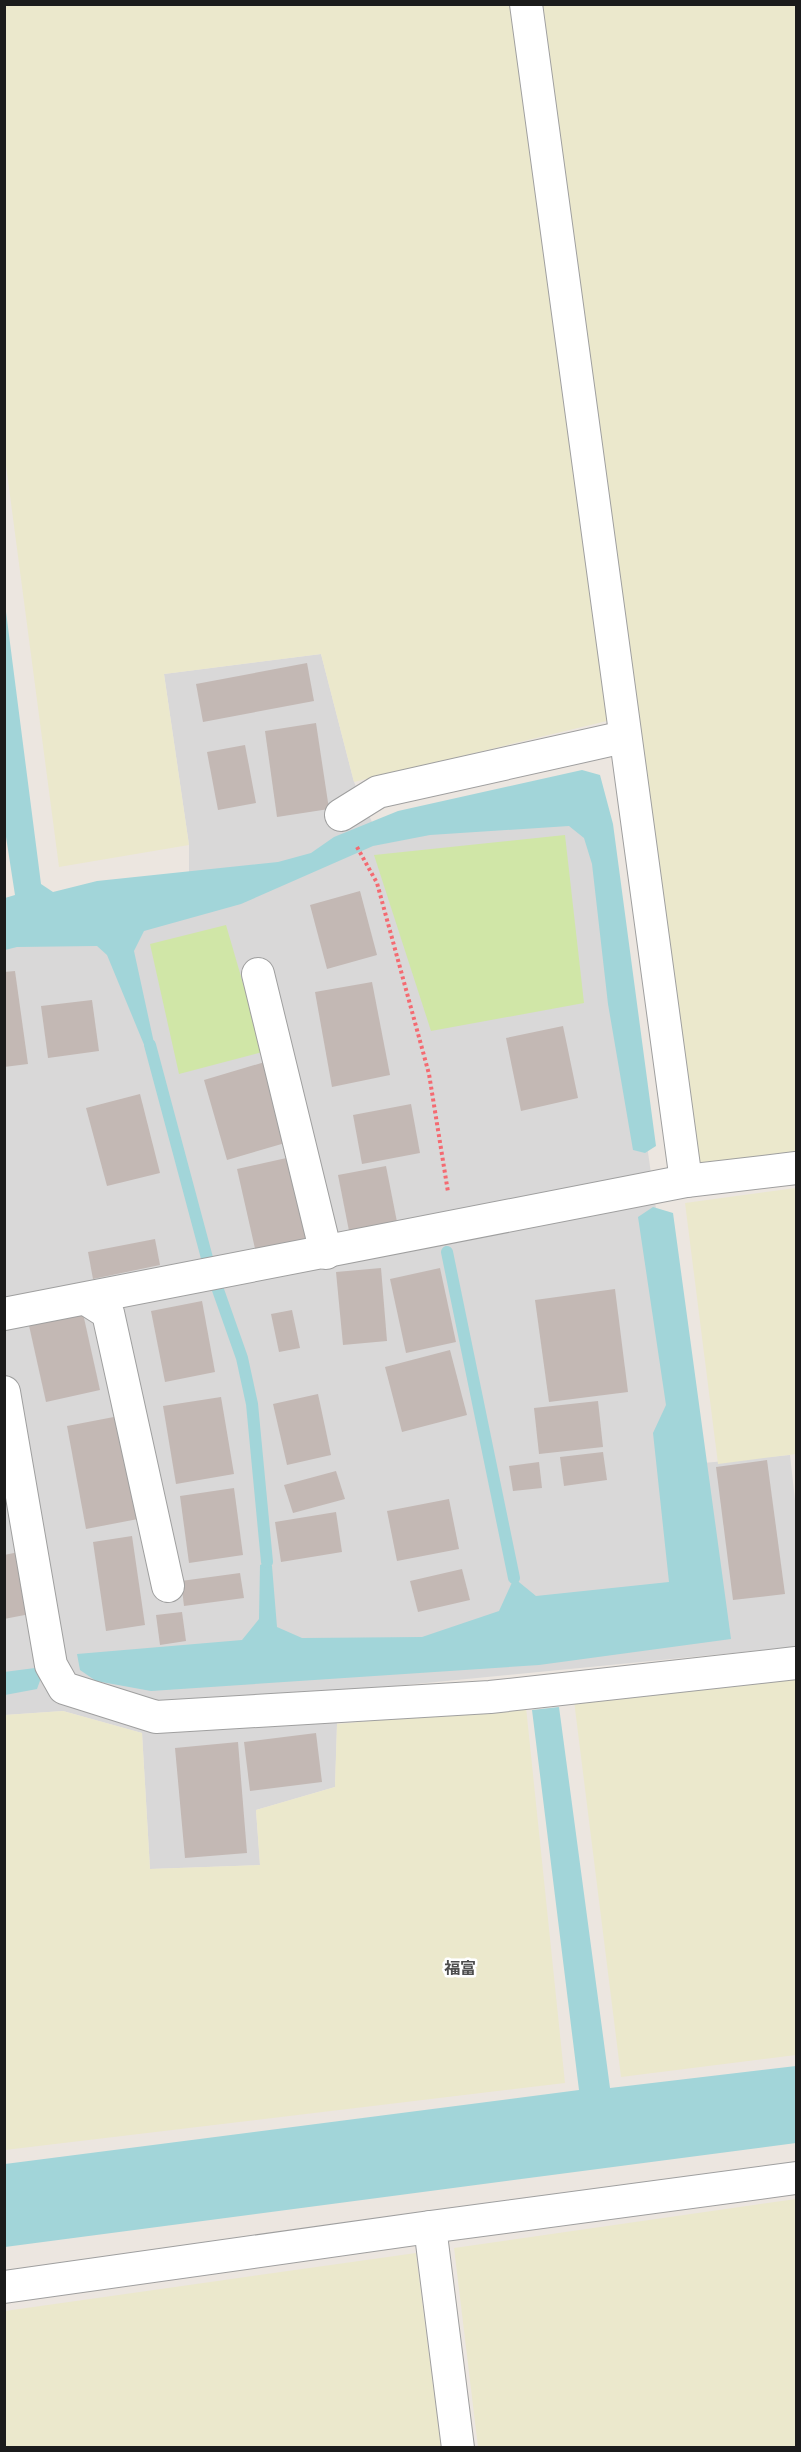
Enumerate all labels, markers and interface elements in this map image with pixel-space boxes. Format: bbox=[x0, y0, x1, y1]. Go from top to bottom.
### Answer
district label: 福富 bbox=[444, 1958, 476, 1978]

